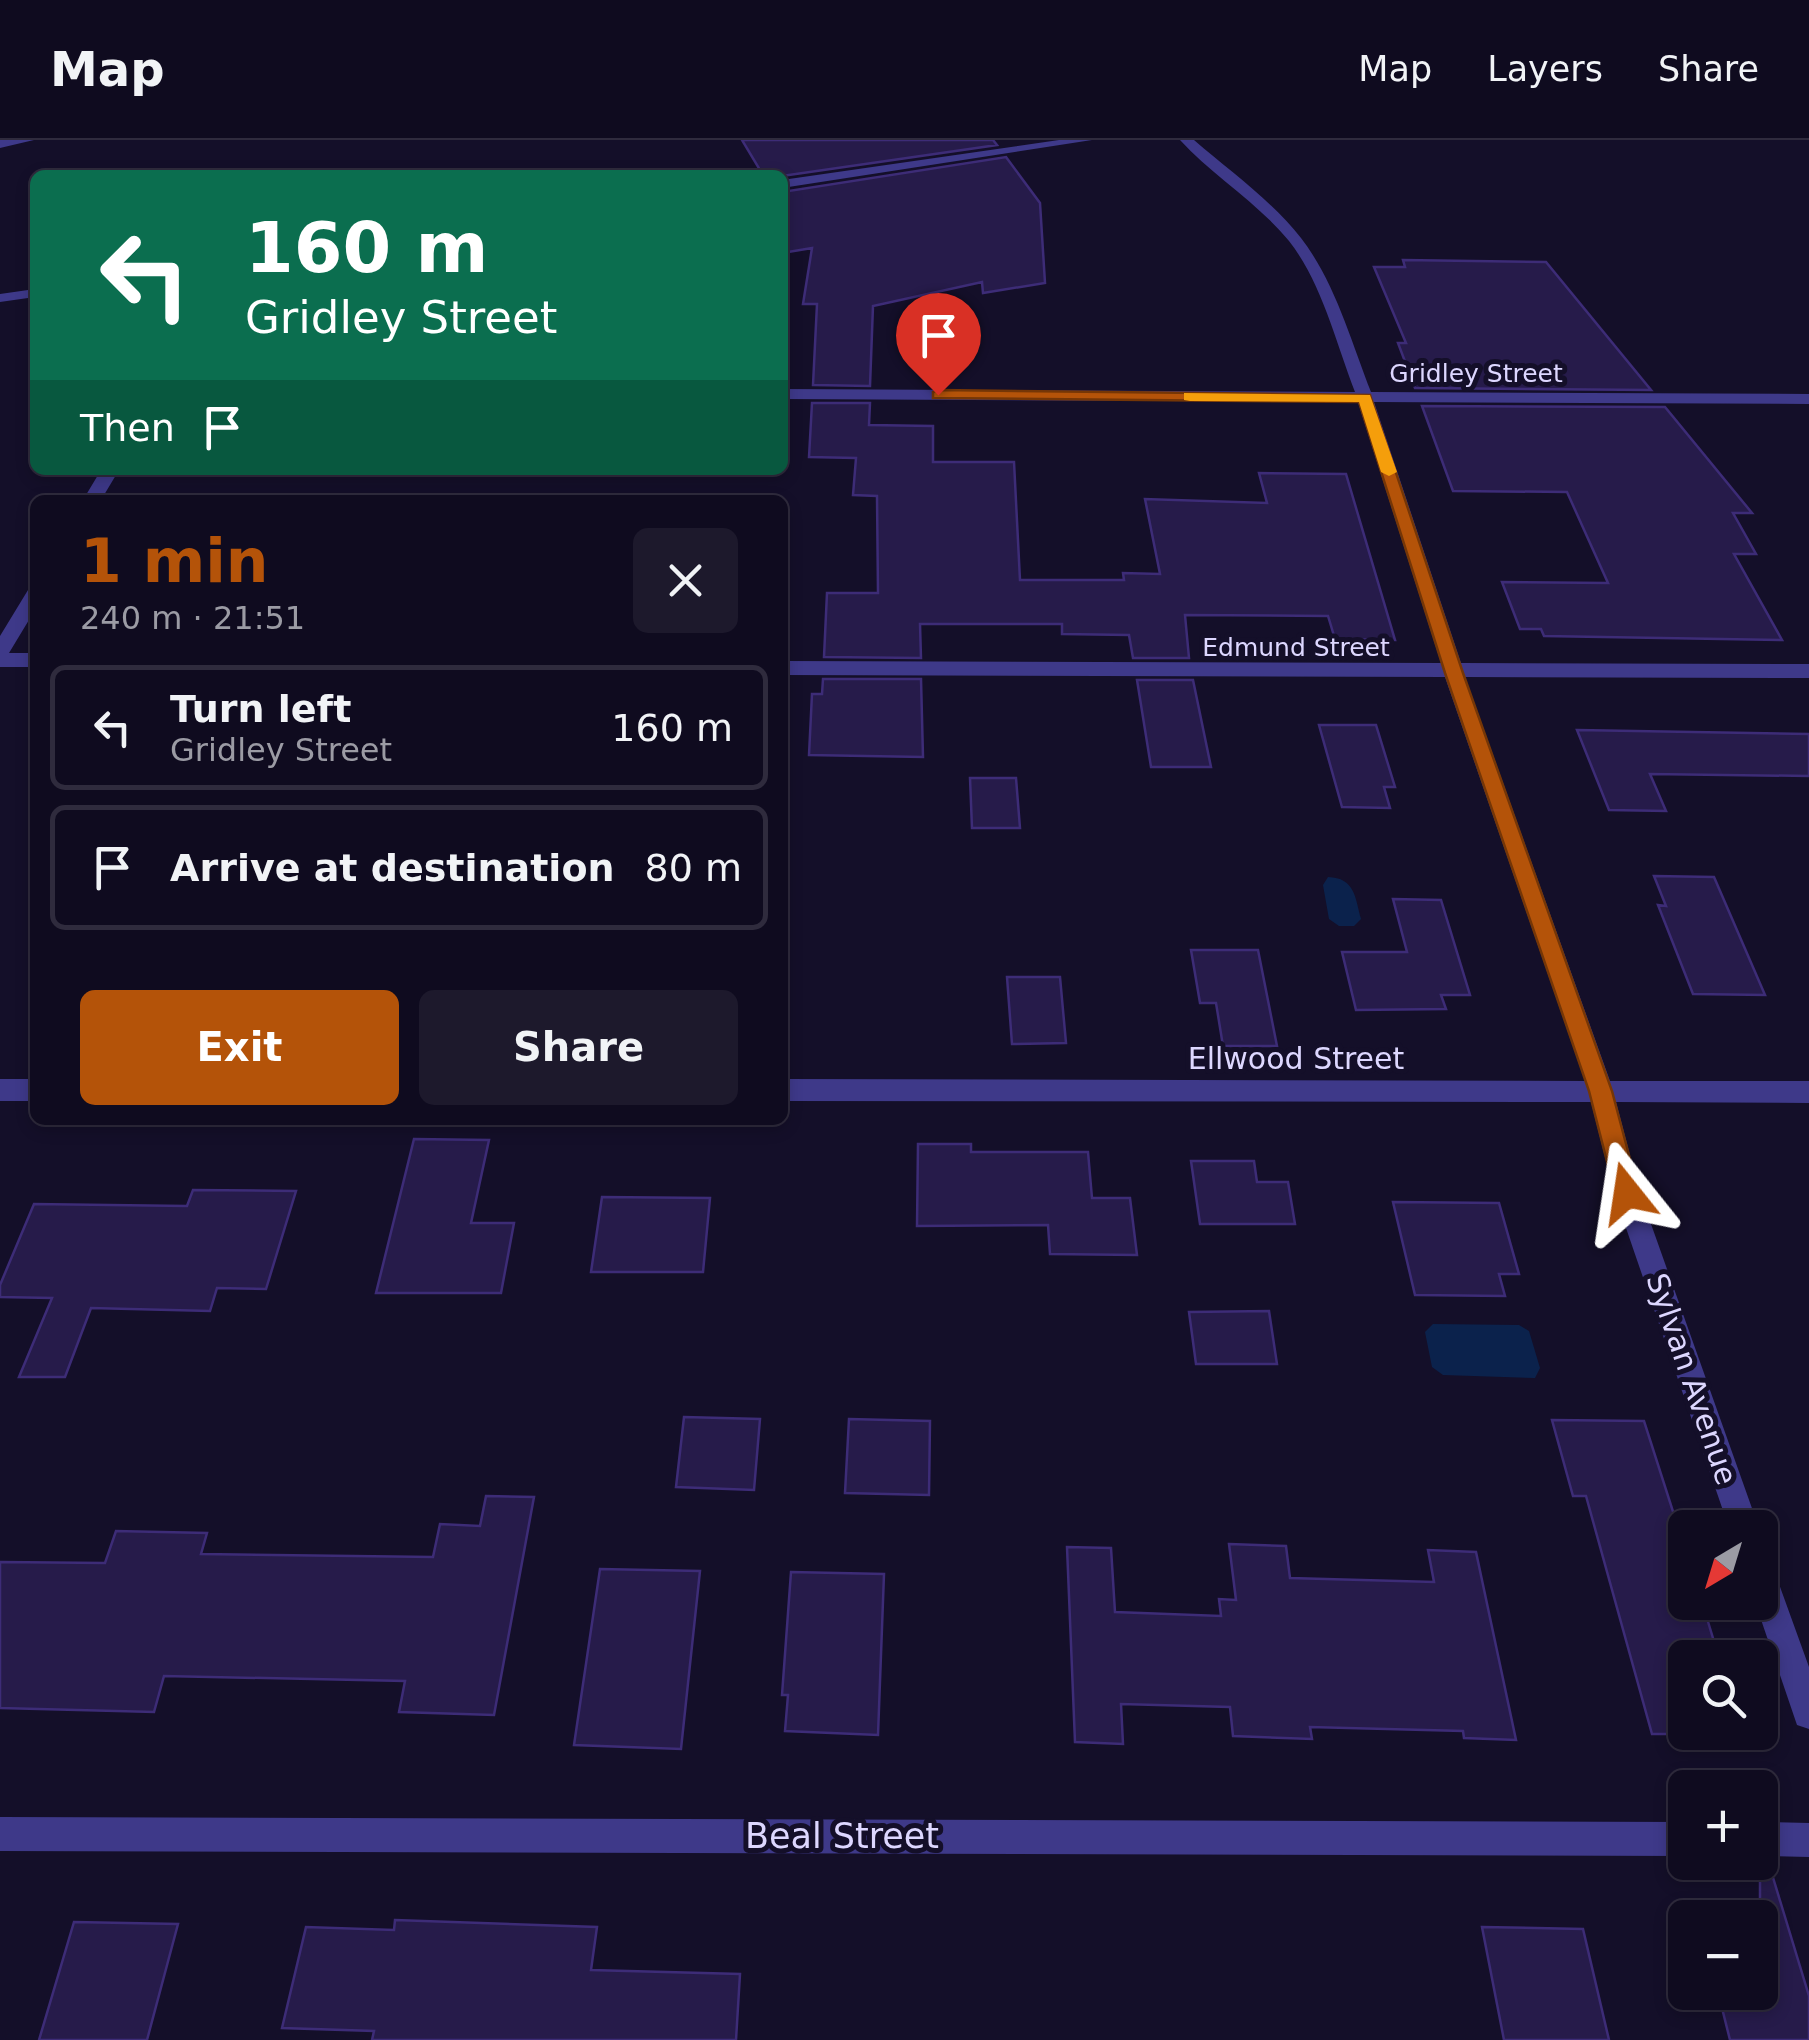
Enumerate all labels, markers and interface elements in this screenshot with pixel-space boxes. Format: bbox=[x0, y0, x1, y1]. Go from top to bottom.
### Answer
text: Map bbox=[50, 41, 165, 97]
text: Map bbox=[1358, 49, 1432, 89]
text: Layers bbox=[1487, 49, 1603, 89]
text: Share bbox=[1658, 49, 1759, 89]
text: 160 m bbox=[245, 207, 488, 289]
icon: left bbox=[80, 210, 210, 340]
text: Gridley Street bbox=[245, 291, 557, 344]
pin bbox=[896, 293, 981, 396]
icon: arrive bbox=[911, 308, 966, 363]
street label: Gridley Street bbox=[1389, 359, 1563, 388]
icon: arrive bbox=[195, 400, 250, 455]
text: Then bbox=[80, 406, 175, 450]
text: 1 min bbox=[80, 526, 268, 596]
button: close bbox=[633, 528, 738, 633]
text: 240 m · 21:51 bbox=[80, 599, 305, 637]
street label: Edmund Street bbox=[1202, 633, 1390, 662]
text: Turn left bbox=[170, 687, 351, 731]
icon: left bbox=[85, 700, 140, 755]
text: 160 m bbox=[611, 706, 733, 750]
text: Gridley Street bbox=[170, 731, 392, 769]
icon: arrive bbox=[85, 840, 140, 895]
text: Arrive at destination bbox=[170, 846, 615, 890]
text: 80 m bbox=[645, 846, 742, 890]
button: Exit bbox=[80, 990, 399, 1105]
button: Share bbox=[419, 990, 738, 1105]
street label: Ellwood Street bbox=[1188, 1041, 1405, 1076]
position arrow bbox=[1575, 1141, 1679, 1245]
street label: Sylvan Avenue bbox=[1639, 1269, 1745, 1489]
north arrow bbox=[1668, 1510, 1778, 1620]
map controls bbox=[1668, 1510, 1778, 2010]
button: search bbox=[1668, 1640, 1778, 1750]
button: + bbox=[1668, 1770, 1778, 1880]
street label: Beal Street bbox=[745, 1816, 939, 1856]
button: − bbox=[1668, 1900, 1778, 2010]

